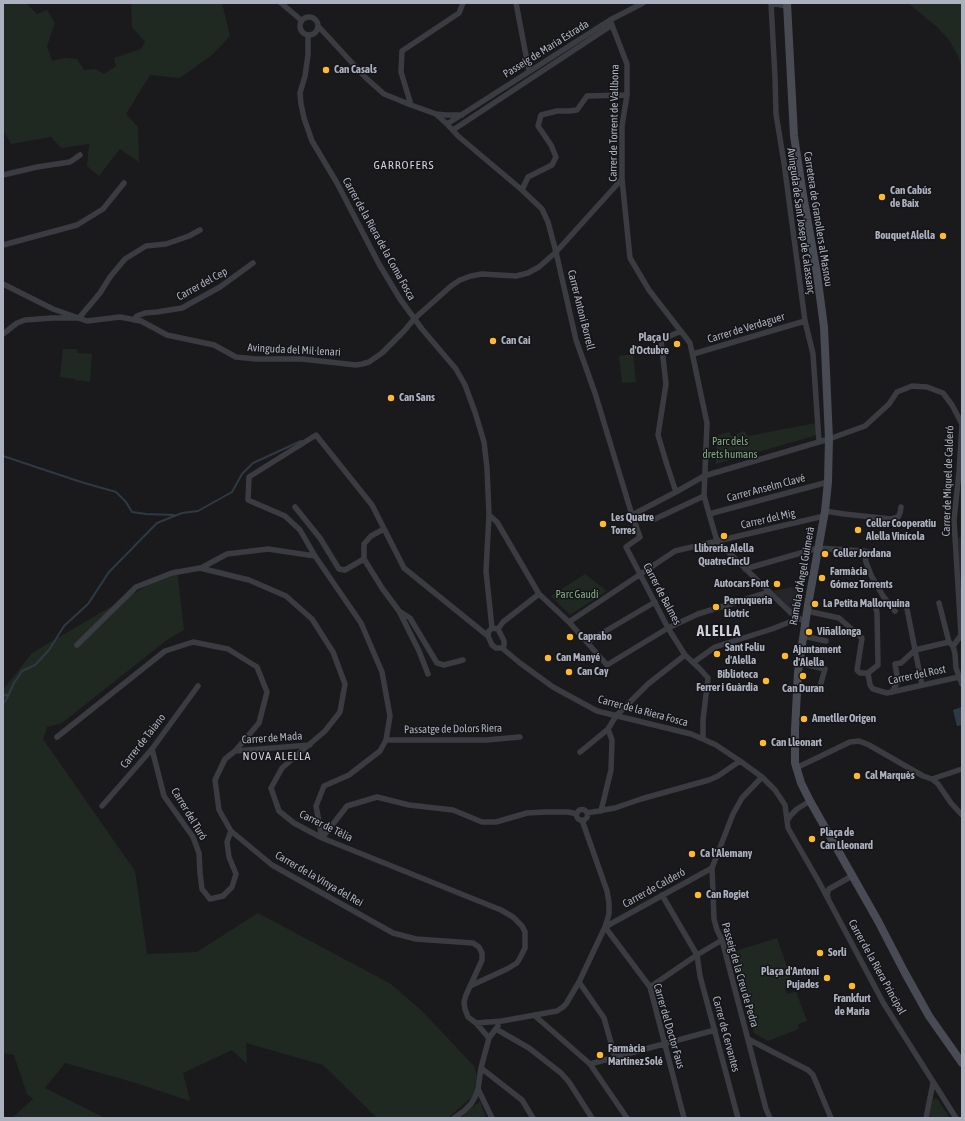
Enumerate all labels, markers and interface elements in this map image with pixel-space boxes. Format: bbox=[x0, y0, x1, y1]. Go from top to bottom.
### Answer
street label: Passeig de Maria Estrada bbox=[501, 17, 591, 81]
place label: Can Casals bbox=[334, 63, 377, 77]
street label: Carrer de Torrent de Vallbona bbox=[606, 64, 622, 182]
marker: Can Casals bbox=[321, 65, 331, 75]
street label: Avinguda de Sant Josep de Calassanç bbox=[784, 147, 818, 295]
street label: Carretera de Granollers al Masnou bbox=[801, 151, 835, 287]
district label: GARROFERS bbox=[373, 158, 435, 172]
street label: Carrer de la Riera de la Coma Fosca bbox=[340, 175, 418, 303]
place label: Can Cabús de Baix bbox=[890, 184, 931, 210]
marker: Can Cabús de Baix bbox=[877, 192, 887, 202]
place label: Bouquet Alella bbox=[875, 229, 935, 243]
marker: Bouquet Alella bbox=[938, 231, 948, 241]
street label: Carrer del Cep bbox=[174, 265, 230, 303]
street label: Carrer Antoni Borrell bbox=[565, 268, 597, 352]
street label: Carrer de Verdaguer bbox=[706, 310, 786, 346]
place label: Plaça U d'Octubre bbox=[630, 331, 669, 357]
place label: Can Cai bbox=[501, 334, 531, 348]
marker: Can Cai bbox=[488, 336, 498, 346]
marker: Plaça U d'Octubre bbox=[672, 339, 682, 349]
street label: Avinguda del Mil·lenari bbox=[247, 341, 341, 359]
place label: Can Sans bbox=[399, 391, 435, 405]
marker: Can Sans bbox=[386, 393, 396, 403]
street label: Carrer de Miquel de Calderó bbox=[939, 425, 957, 537]
park label: Parc dels drets humans bbox=[703, 435, 757, 461]
street label: Carrer Anselm Clavé bbox=[725, 471, 807, 505]
street label: Carrer del Mig bbox=[739, 506, 797, 532]
place label: Les Quatre Torres bbox=[611, 511, 654, 537]
place label: Celler Cooperatiu Alella Vinícola bbox=[866, 517, 936, 543]
marker: Les Quatre Torres bbox=[598, 519, 608, 529]
marker: Celler Cooperatiu Alella Vinícola bbox=[853, 525, 863, 535]
street label: Rambla d'Àngel Guimerà bbox=[787, 526, 817, 626]
marker: Llibreria Alella QuatreCincU bbox=[719, 531, 729, 541]
place label: Llibreria Alella QuatreCincU bbox=[694, 542, 754, 568]
place label: Celler Jordana bbox=[833, 547, 891, 561]
marker: Celler Jordana bbox=[820, 549, 830, 559]
street label: Carrer de Balmes bbox=[640, 561, 684, 627]
place label: Farmàcia Gómez Torrents bbox=[830, 565, 893, 591]
marker: Farmàcia Gómez Torrents bbox=[817, 573, 827, 583]
place label: Autocars Font bbox=[714, 577, 769, 591]
marker: Autocars Font bbox=[772, 579, 782, 589]
park label: Parc Gaudí bbox=[555, 588, 599, 602]
place label: Perruqueria Liotric bbox=[724, 594, 772, 620]
place label: La Petita Mallorquina bbox=[823, 597, 910, 611]
marker: La Petita Mallorquina bbox=[810, 599, 820, 609]
marker: Perruqueria Liotric bbox=[711, 602, 721, 612]
district label: ALELLA bbox=[697, 622, 741, 640]
place label: Viñallonga bbox=[817, 625, 861, 639]
marker: Viñallonga bbox=[804, 627, 814, 637]
place label: Caprabo bbox=[578, 630, 612, 644]
marker: Caprabo bbox=[565, 632, 575, 642]
place label: Sant Feliu d'Alella bbox=[725, 641, 765, 667]
place label: Ajuntament d'Alella bbox=[793, 643, 841, 669]
marker: Sant Feliu d'Alella bbox=[712, 649, 722, 659]
place label: Can Manyé bbox=[556, 651, 600, 665]
marker: Ajuntament d'Alella bbox=[780, 651, 790, 661]
marker: Can Manyé bbox=[543, 653, 553, 663]
street label: Carrer del Rost bbox=[887, 662, 947, 688]
place label: Can Cay bbox=[577, 665, 609, 679]
marker: Can Cay bbox=[564, 667, 574, 677]
place label: Biblioteca Ferrer i Guàrdia bbox=[696, 668, 758, 694]
marker: Can Duran bbox=[798, 671, 808, 681]
marker: Biblioteca Ferrer i Guàrdia bbox=[761, 676, 771, 686]
place label: Can Duran bbox=[782, 682, 824, 696]
street label: Carrer de la Riera Fosca bbox=[597, 693, 689, 729]
street label: Carrer de Taiano bbox=[118, 711, 168, 771]
place label: Ametller Origen bbox=[812, 712, 876, 726]
marker: Ametller Origen bbox=[799, 714, 809, 724]
street label: Passatge de Dolors Riera bbox=[404, 722, 502, 736]
street label: Carrer de Mada bbox=[241, 729, 303, 747]
place label: Can Lleonart bbox=[771, 736, 822, 750]
marker: Can Lleonart bbox=[758, 738, 768, 748]
district label: NOVA ALELLA bbox=[243, 749, 311, 763]
place label: Cal Marquès bbox=[865, 769, 915, 783]
marker: Cal Marquès bbox=[852, 771, 862, 781]
street label: Carrer del Turó bbox=[168, 785, 210, 843]
street label: Carrer de Tèlia bbox=[297, 807, 355, 845]
place label: Plaça de Can Lleonard bbox=[820, 826, 873, 852]
marker: Plaça de Can Lleonard bbox=[807, 834, 817, 844]
place label: Ca l'Alemany bbox=[700, 847, 752, 861]
street label: Carrer de la Vinya del Rei bbox=[273, 848, 365, 910]
marker: Ca l'Alemany bbox=[687, 849, 697, 859]
street label: Carrer de Calderó bbox=[620, 865, 688, 911]
place label: Can Rogiet bbox=[706, 888, 749, 902]
marker: Can Rogiet bbox=[693, 890, 703, 900]
street label: Carrer de la Riera Principal bbox=[845, 917, 909, 1017]
street label: Passeig de la Creu de Pedra bbox=[719, 921, 761, 1029]
place label: Sorli bbox=[828, 946, 846, 960]
marker: Sorli bbox=[815, 948, 825, 958]
place label: Plaça d'Antoni Pujades bbox=[761, 965, 819, 991]
marker: Plaça d'Antoni Pujades bbox=[822, 973, 832, 983]
marker: Frankfurt de Maria bbox=[847, 981, 857, 991]
street label: Carrer del Doctor Faus bbox=[651, 982, 687, 1070]
place label: Frankfurt de Maria bbox=[833, 992, 871, 1018]
street label: Carrer de Cervantes bbox=[710, 995, 742, 1073]
place label: Farmàcia Martínez Solé bbox=[608, 1042, 663, 1068]
marker: Farmàcia Martínez Solé bbox=[595, 1050, 605, 1060]

